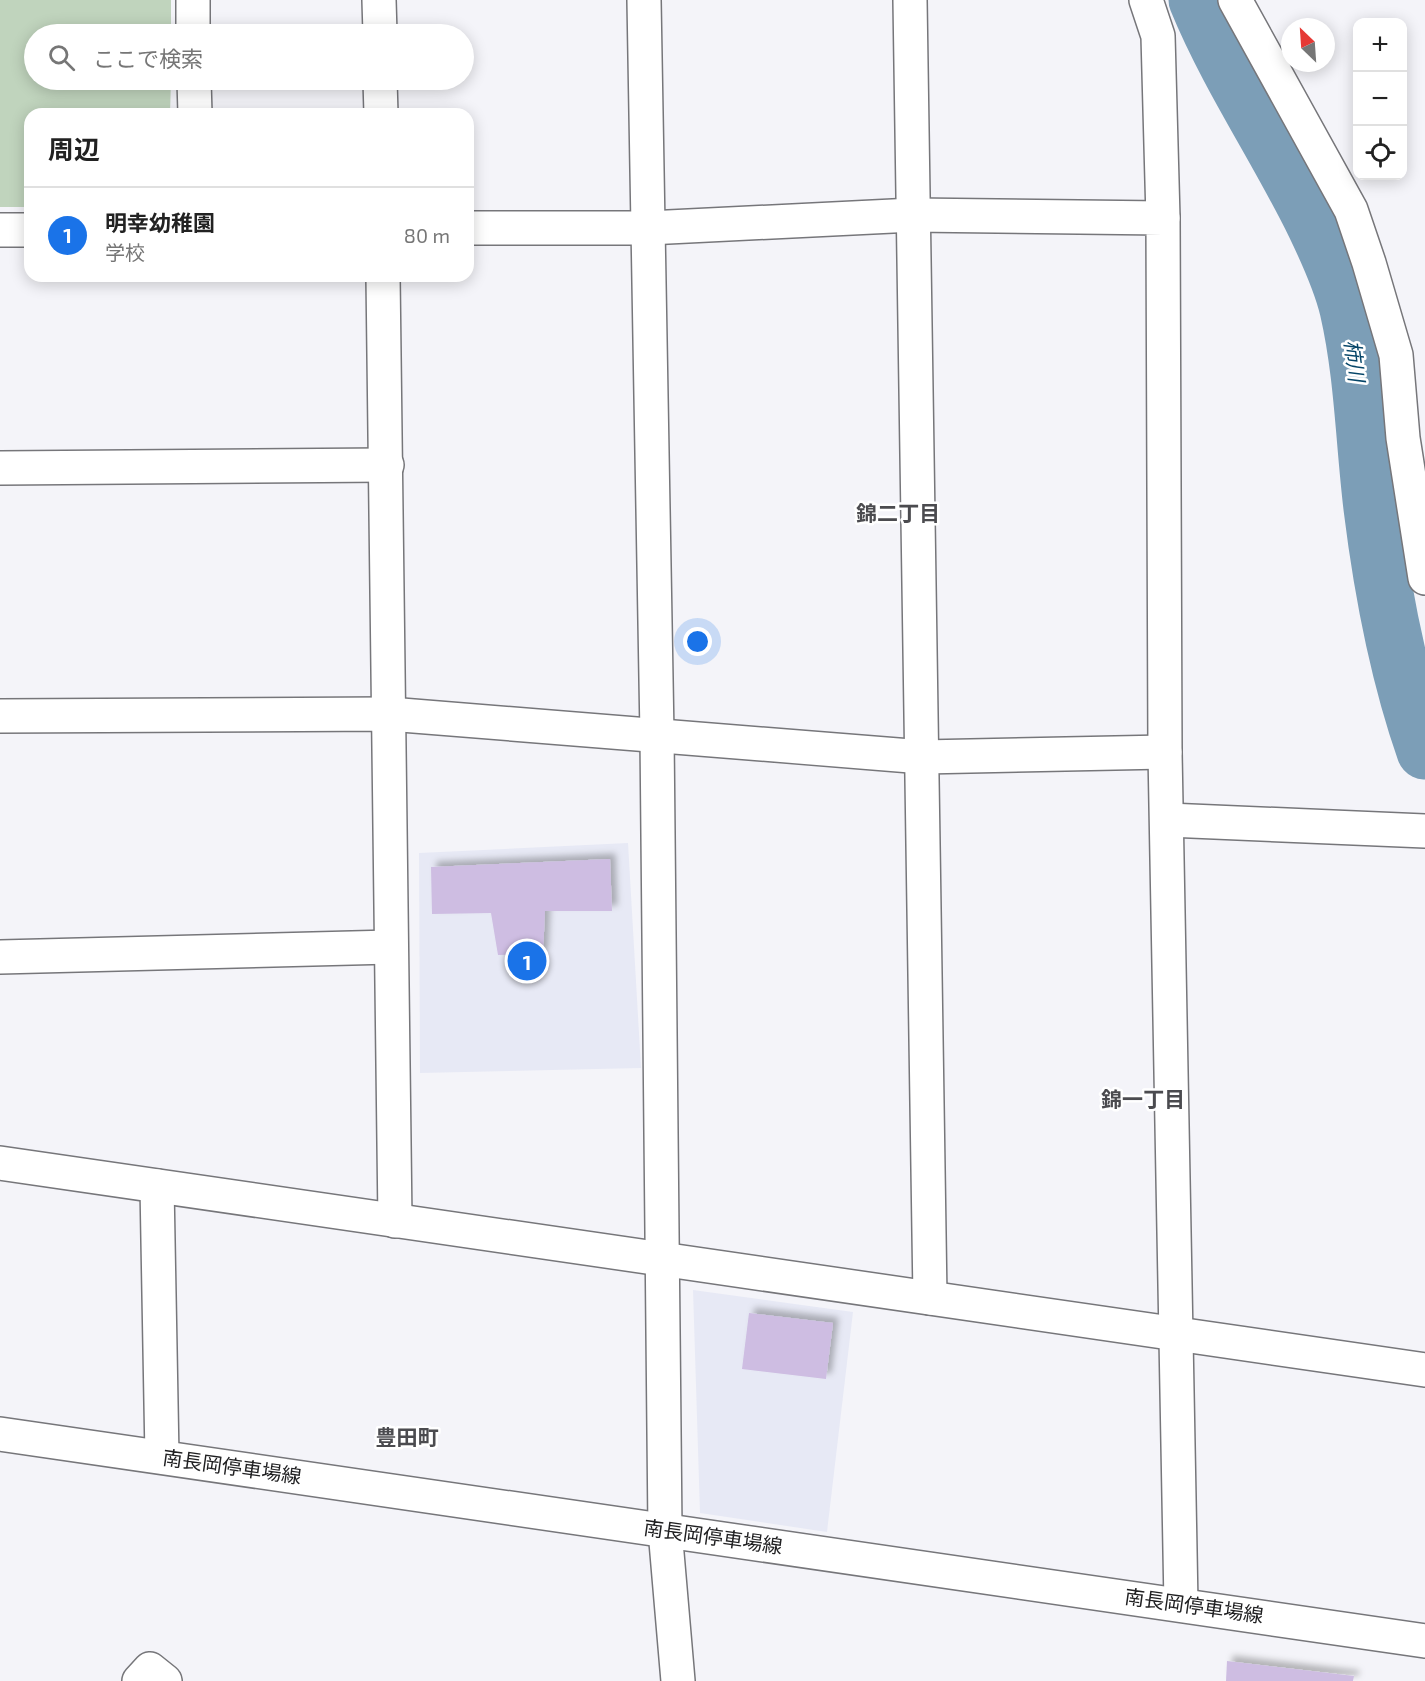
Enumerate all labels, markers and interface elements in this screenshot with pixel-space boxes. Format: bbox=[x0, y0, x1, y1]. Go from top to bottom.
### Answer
north arrow bbox=[1281, 18, 1335, 72]
map controls bbox=[1353, 18, 1407, 180]
button: + bbox=[1353, 18, 1407, 72]
search box bbox=[24, 24, 474, 90]
icon: search bbox=[45, 41, 78, 74]
text: ここで検索 bbox=[93, 45, 203, 71]
button: − bbox=[1353, 72, 1407, 126]
button: locate bbox=[1353, 126, 1407, 180]
text: 周辺 bbox=[48, 133, 100, 164]
text: 明幸幼稚園 bbox=[105, 209, 215, 235]
text: 1 bbox=[63, 223, 72, 247]
text: 80 m bbox=[404, 223, 450, 247]
text: 学校 bbox=[105, 240, 145, 264]
water label: 柿川 bbox=[1341, 338, 1371, 385]
district label: 錦二丁目 bbox=[856, 500, 940, 525]
your location bbox=[683, 627, 712, 656]
pin: 1 bbox=[508, 938, 546, 984]
district label: 錦一丁目 bbox=[1101, 1086, 1185, 1111]
district label: 豊田町 bbox=[376, 1424, 439, 1449]
street label: 南長岡停車場線 bbox=[161, 1444, 303, 1488]
street label: 南長岡停車場線 bbox=[642, 1514, 784, 1558]
street label: 南長岡停車場線 bbox=[1123, 1583, 1265, 1627]

